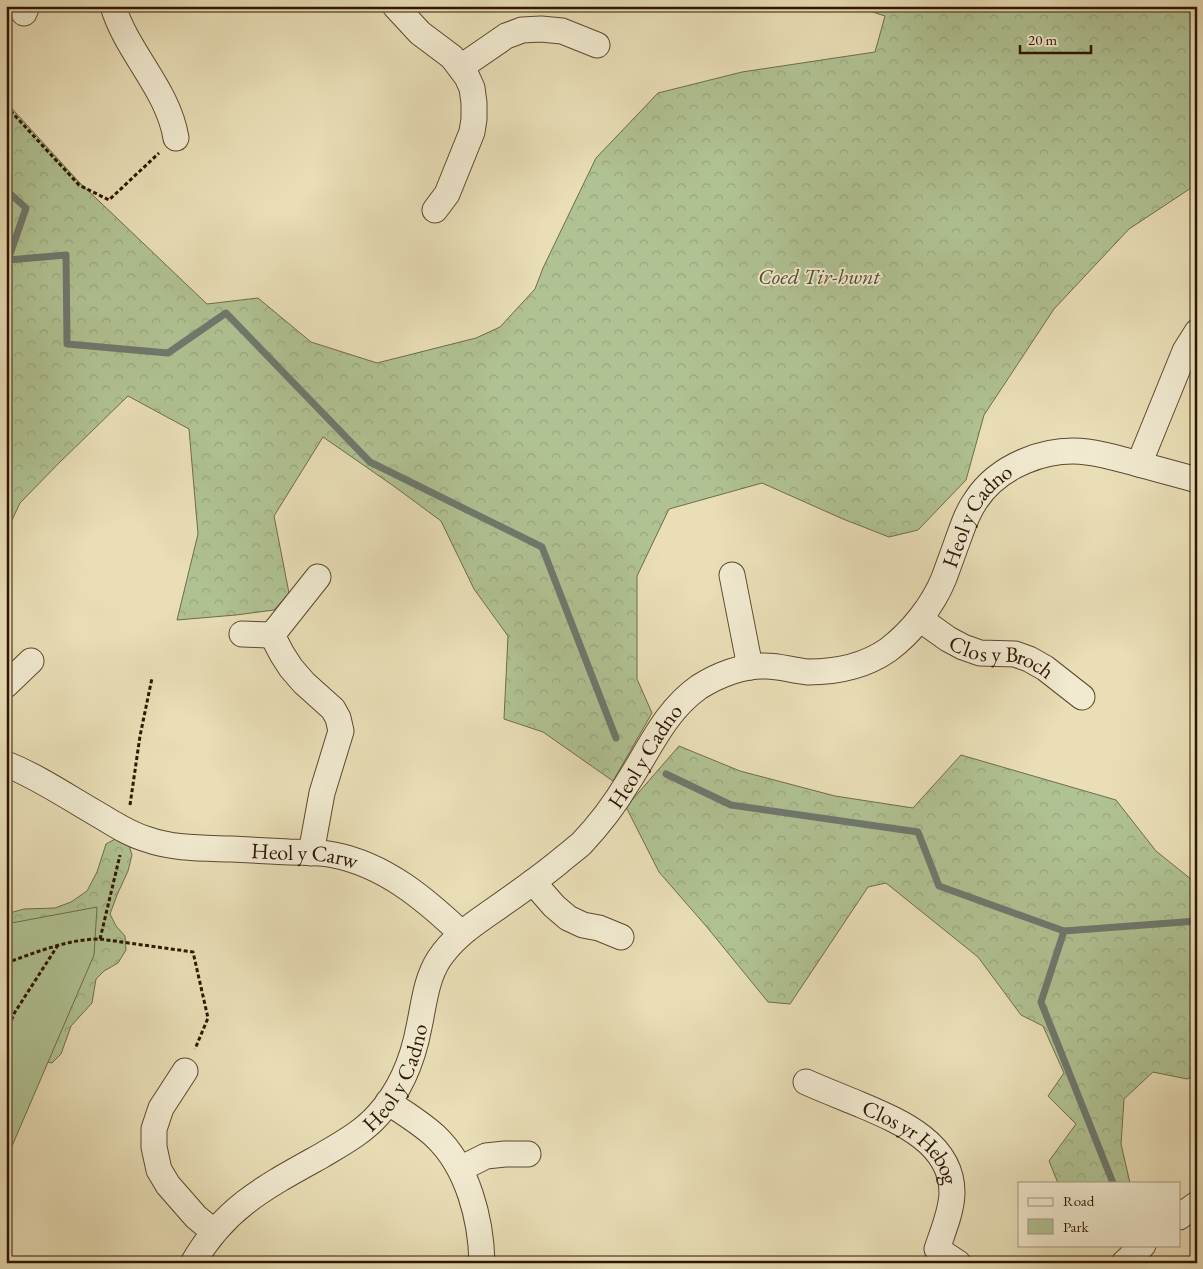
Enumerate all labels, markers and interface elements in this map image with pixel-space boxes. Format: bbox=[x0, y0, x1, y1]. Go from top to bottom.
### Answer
scale bar bbox=[1020, 22, 1092, 54]
text: 20 m bbox=[1028, 30, 1057, 49]
park label: Coed Tir-hwnt bbox=[758, 262, 882, 291]
street label: Heol y Cadno bbox=[935, 456, 1018, 571]
street label: Clos y Broch bbox=[944, 628, 1061, 685]
street label: Heol y Cadno bbox=[601, 697, 688, 814]
street label: Heol y Carw bbox=[250, 836, 363, 875]
street label: Heol y Cadno bbox=[356, 1021, 434, 1138]
street label: Clos yr Hebog bbox=[858, 1093, 966, 1187]
legend bbox=[1018, 1182, 1180, 1246]
text: Road bbox=[1063, 1191, 1095, 1210]
text: Park bbox=[1063, 1217, 1090, 1236]

